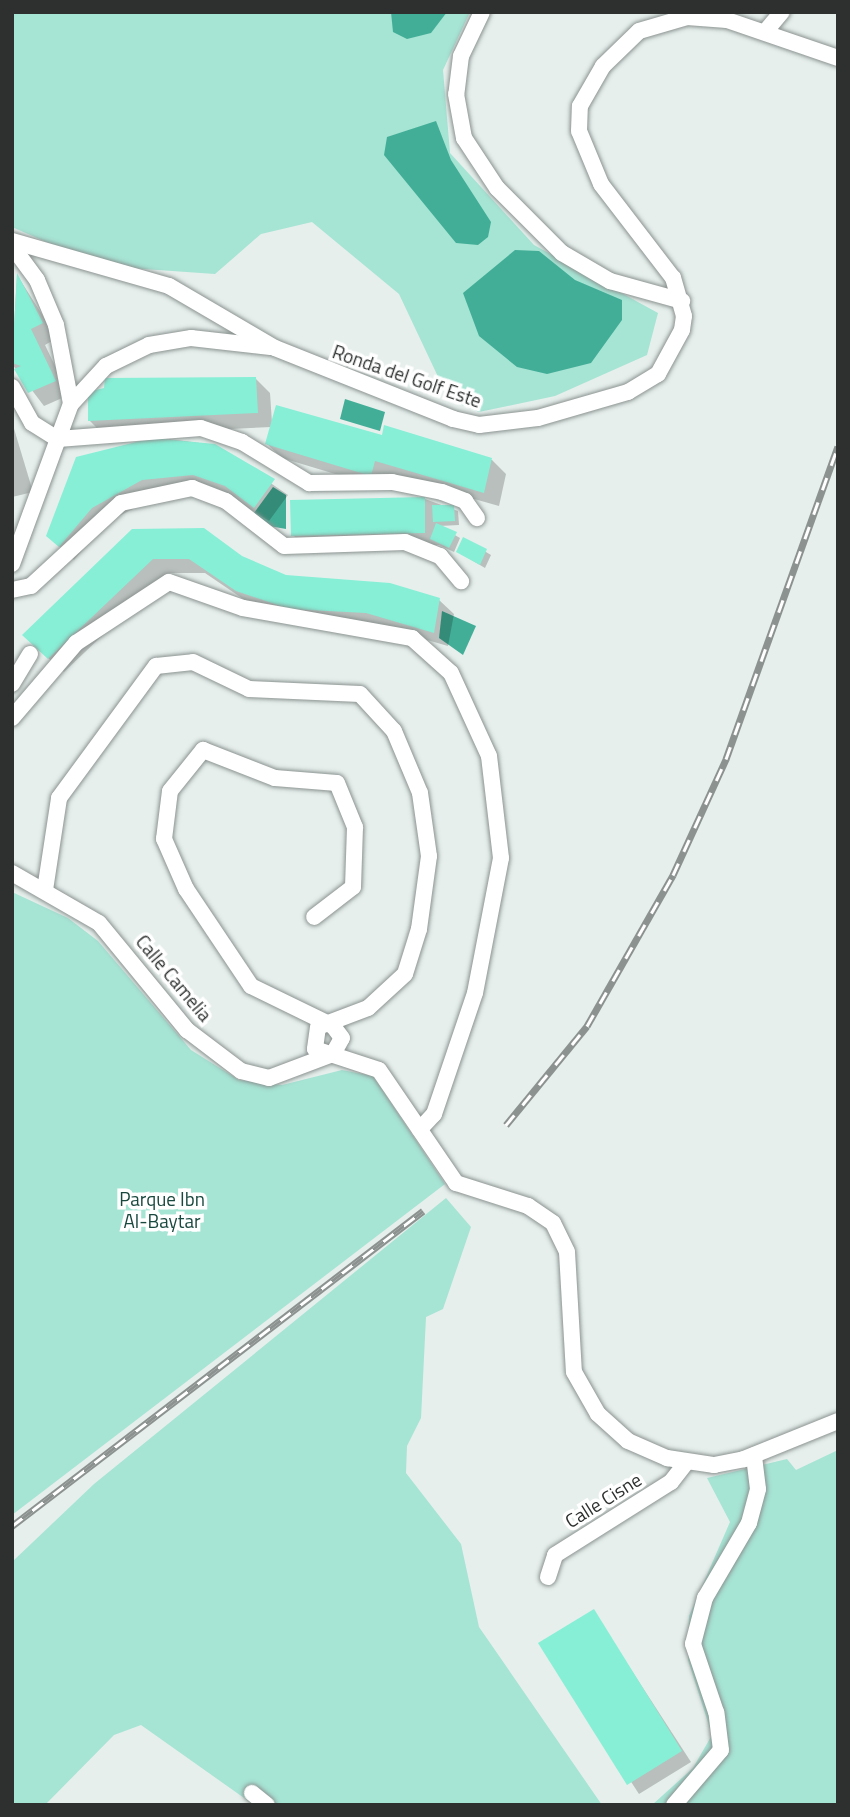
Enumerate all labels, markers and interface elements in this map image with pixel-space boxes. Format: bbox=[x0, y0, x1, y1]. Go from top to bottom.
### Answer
street label: Ronda del Golf Este bbox=[330, 340, 484, 412]
street label: Calle Camelia bbox=[131, 930, 217, 1026]
park label: Parque Ibn Al-Baytar bbox=[119, 1188, 205, 1232]
street label: Calle Cisne bbox=[561, 1468, 645, 1532]

